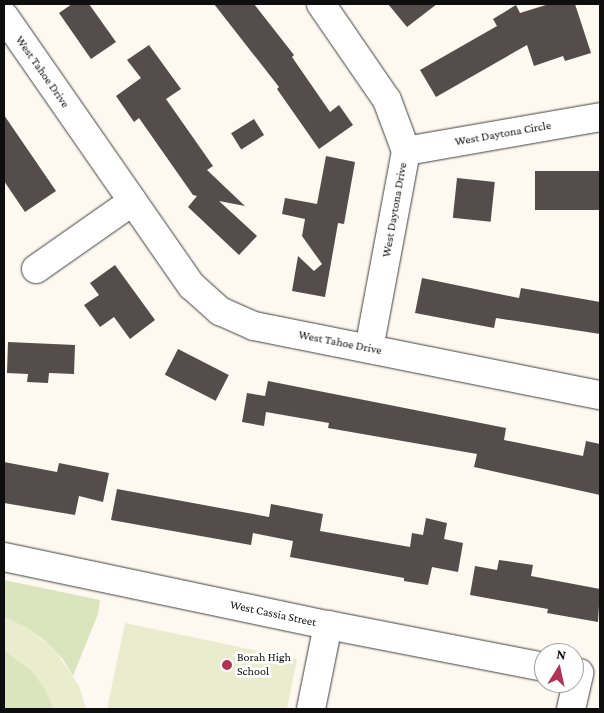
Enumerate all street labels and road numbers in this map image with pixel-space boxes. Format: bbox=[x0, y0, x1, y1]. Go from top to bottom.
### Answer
street label: West Tahoe Drive bbox=[12, 33, 72, 111]
street label: West Daytona Circle bbox=[454, 118, 552, 150]
street label: West Daytona Drive bbox=[380, 161, 410, 259]
street label: West Tahoe Drive bbox=[297, 328, 383, 358]
street label: West Cassia Street bbox=[229, 598, 317, 630]

